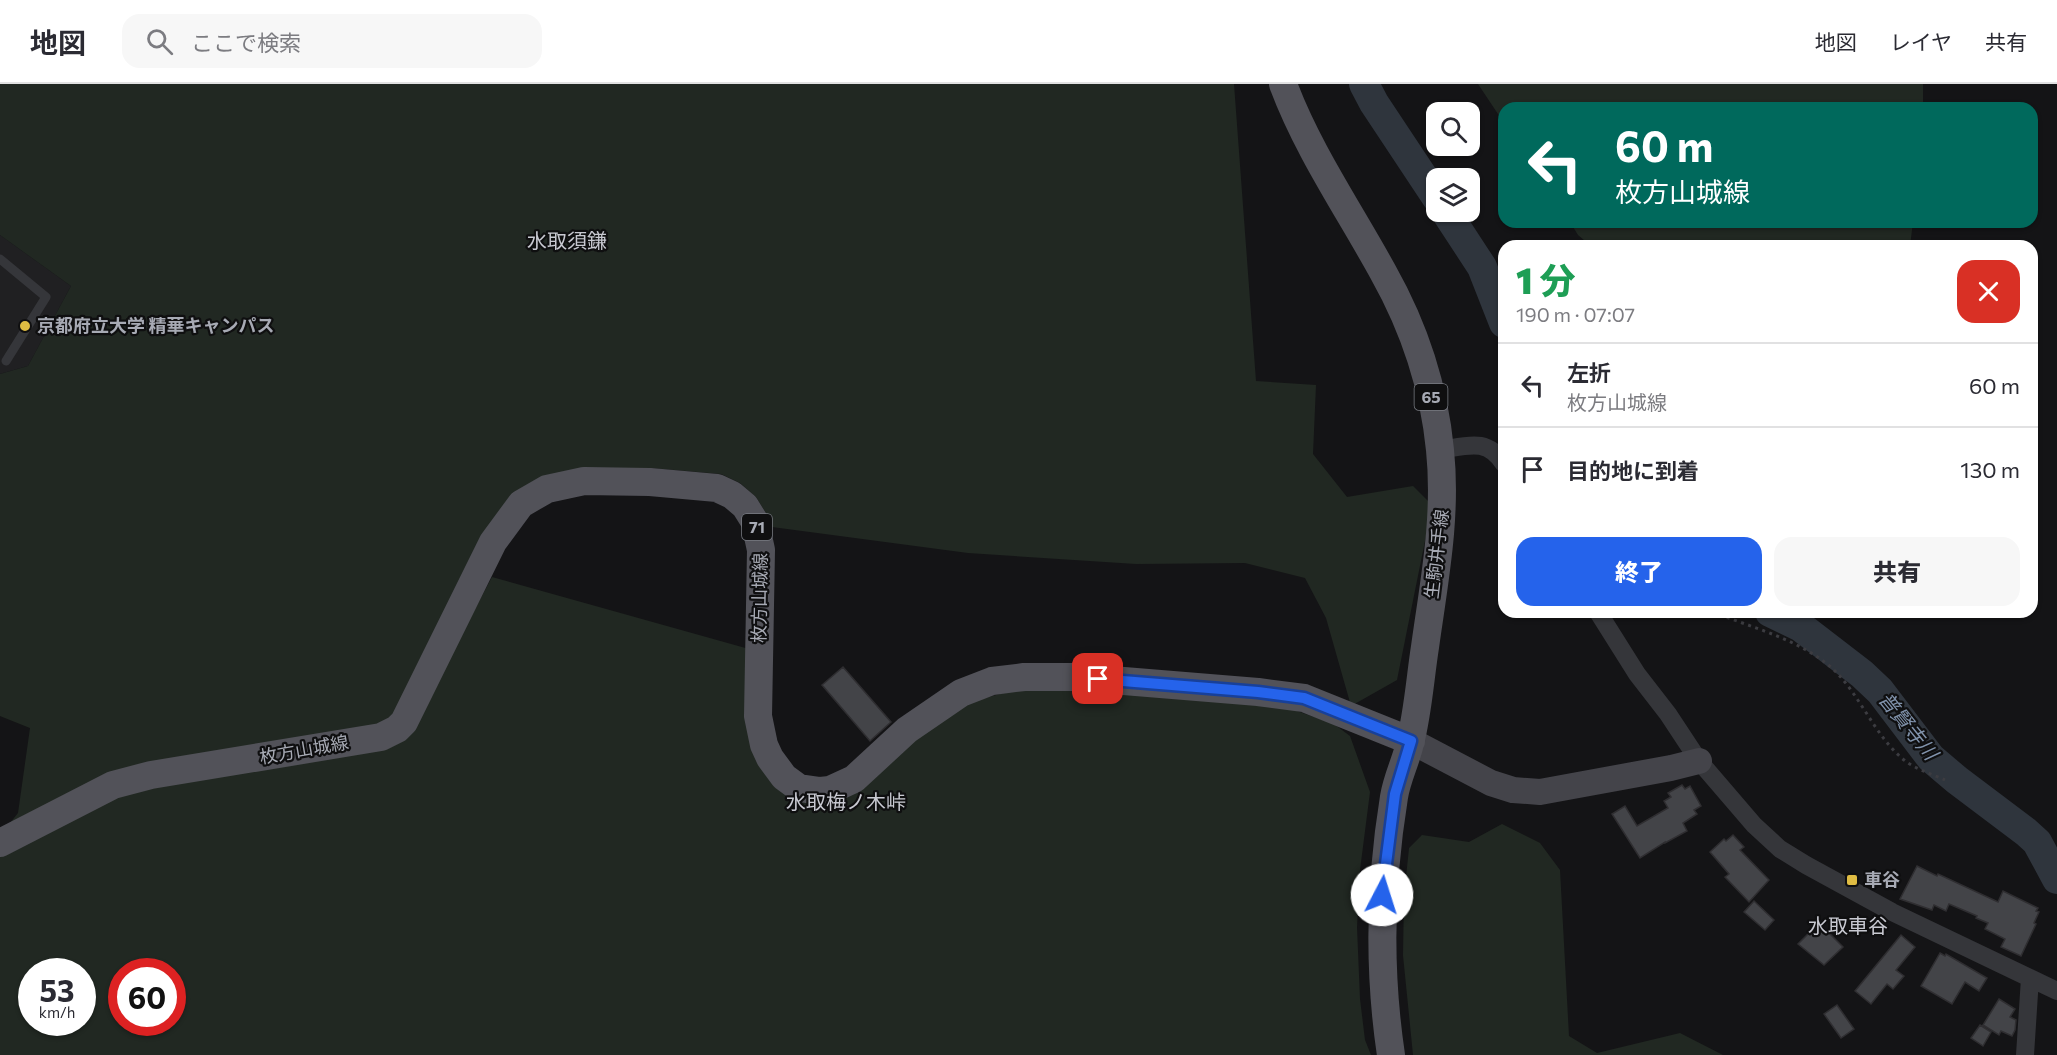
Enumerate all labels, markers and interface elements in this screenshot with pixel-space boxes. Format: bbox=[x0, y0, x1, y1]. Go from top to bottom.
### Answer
search box bbox=[122, 14, 542, 68]
text: 地図 bbox=[30, 25, 86, 59]
icon: search bbox=[143, 25, 176, 58]
text: ここで検索 bbox=[191, 29, 301, 56]
text: 地図 bbox=[1815, 29, 1857, 54]
text: レイヤ bbox=[1890, 29, 1952, 54]
text: 共有 bbox=[1985, 29, 2027, 54]
map controls bbox=[1426, 102, 1480, 222]
button: search bbox=[1426, 102, 1480, 156]
text: 60 m bbox=[1615, 119, 1714, 171]
icon: left bbox=[1516, 126, 1594, 204]
button: layers bbox=[1426, 168, 1480, 222]
text: 枚方山城線 bbox=[1615, 175, 1750, 208]
district label: 水取須鎌 bbox=[527, 228, 607, 252]
text: 1 分 bbox=[1516, 257, 1576, 301]
button: close bbox=[1957, 260, 2020, 323]
text: 190 m · 07:07 bbox=[1516, 302, 1635, 326]
place label: 京都府立大学 精華キャンパス bbox=[37, 314, 274, 336]
marker: 京都府立大学 精華キャンパス bbox=[18, 319, 32, 333]
text: 左折 bbox=[1567, 359, 1611, 386]
icon: left bbox=[1516, 369, 1549, 402]
text: 60 m bbox=[1969, 372, 2020, 399]
road number: 65 bbox=[1414, 384, 1448, 410]
text: 枚方山城線 bbox=[1567, 390, 1667, 414]
icon: arrive bbox=[1516, 453, 1549, 486]
text: 130 m bbox=[1960, 456, 2020, 483]
text: 目的地に到着 bbox=[1567, 457, 1699, 484]
street label: 生駒井手線 bbox=[1420, 508, 1452, 600]
road number: 71 bbox=[742, 514, 772, 540]
button: 終了 bbox=[1516, 537, 1762, 606]
button: 共有 bbox=[1774, 537, 2020, 606]
street label: 枚方山城線 bbox=[747, 553, 771, 643]
pin bbox=[1072, 653, 1123, 704]
icon: arrive bbox=[1081, 662, 1114, 695]
water label: 普賢寺川 bbox=[1874, 687, 1945, 766]
street label: 枚方山城線 bbox=[258, 730, 350, 768]
district label: 水取梅ノ木峠 bbox=[786, 789, 906, 813]
position arrow bbox=[1350, 863, 1414, 927]
place label: 車谷 bbox=[1864, 868, 1900, 890]
marker: 車谷 bbox=[1845, 873, 1859, 887]
district label: 水取車谷 bbox=[1808, 913, 1888, 937]
speed limit sign: 60 bbox=[108, 958, 186, 1036]
text: 53 bbox=[40, 971, 74, 1008]
text: km/h bbox=[39, 1003, 75, 1021]

